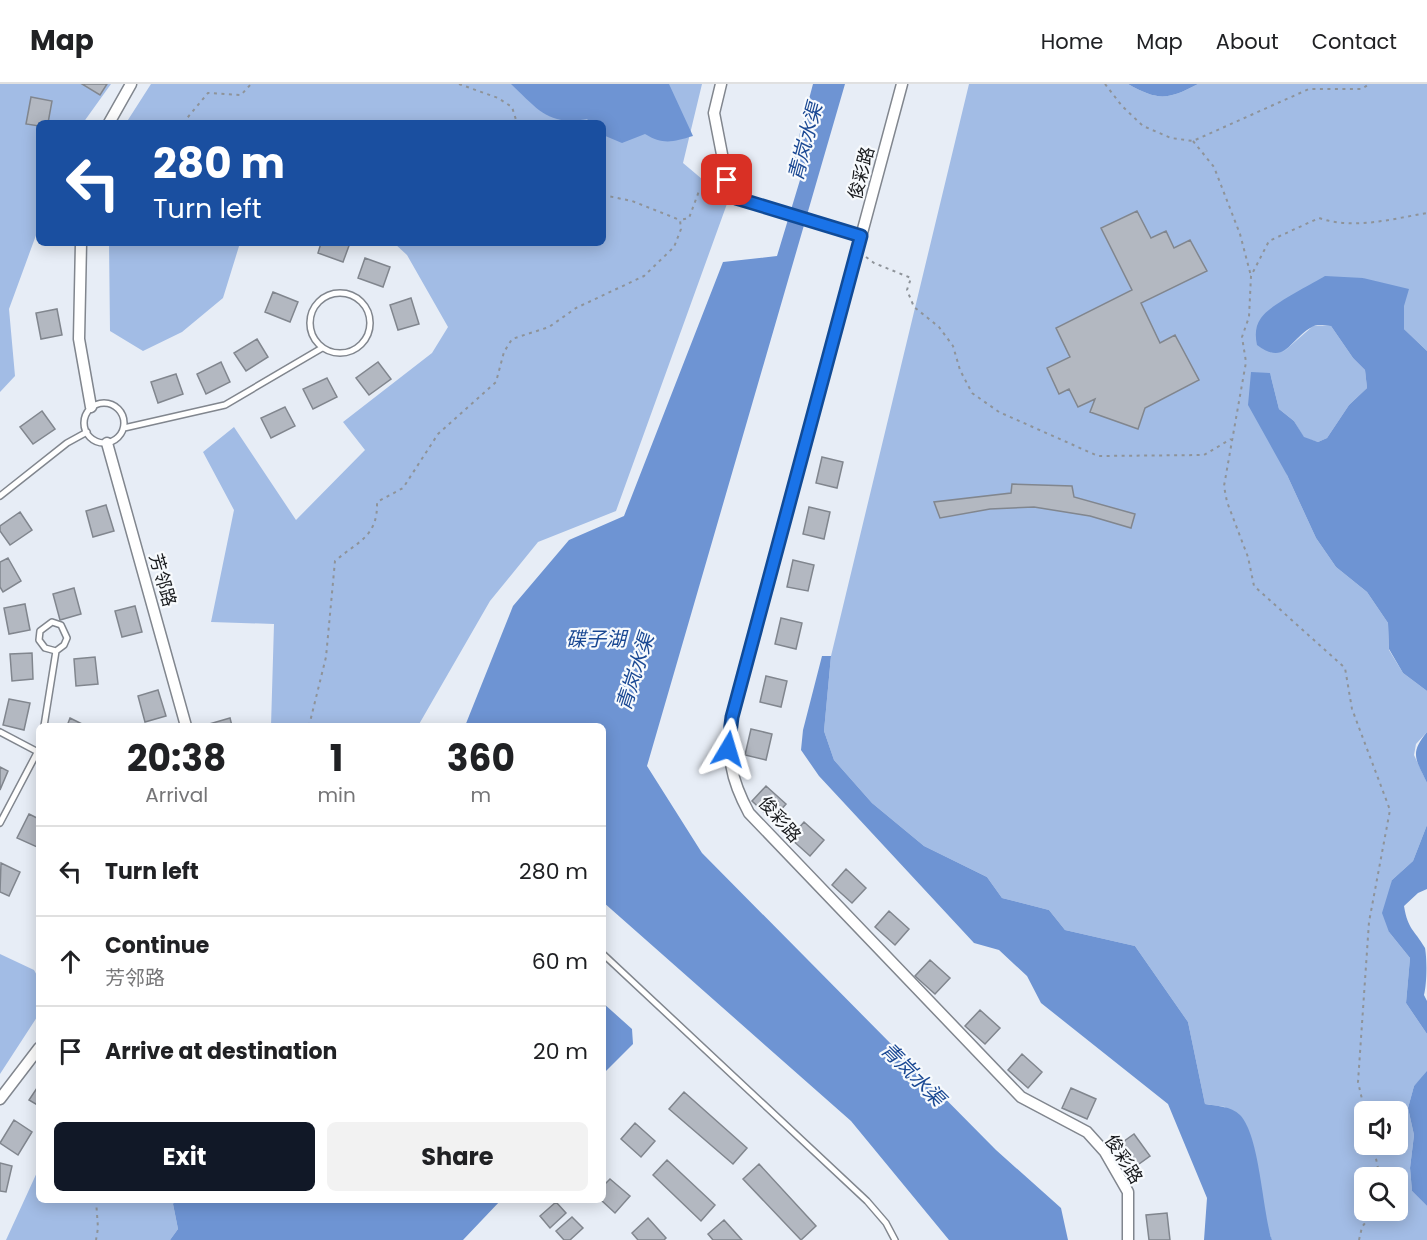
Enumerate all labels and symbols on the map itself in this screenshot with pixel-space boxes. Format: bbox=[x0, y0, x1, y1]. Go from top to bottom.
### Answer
water label: 青岚水渠 bbox=[781, 97, 830, 184]
street label: 俊彩路 bbox=[842, 144, 880, 202]
pin bbox=[701, 154, 752, 205]
street label: 芳邻路 bbox=[144, 551, 182, 609]
water label: 碟子湖 bbox=[566, 625, 629, 653]
water label: 青岚水渠 bbox=[609, 627, 662, 714]
position arrow bbox=[696, 717, 760, 781]
street label: 俊彩路 bbox=[753, 790, 807, 848]
water label: 青岚水渠 bbox=[875, 1036, 953, 1114]
street label: 俊彩路 bbox=[1099, 1129, 1149, 1189]

